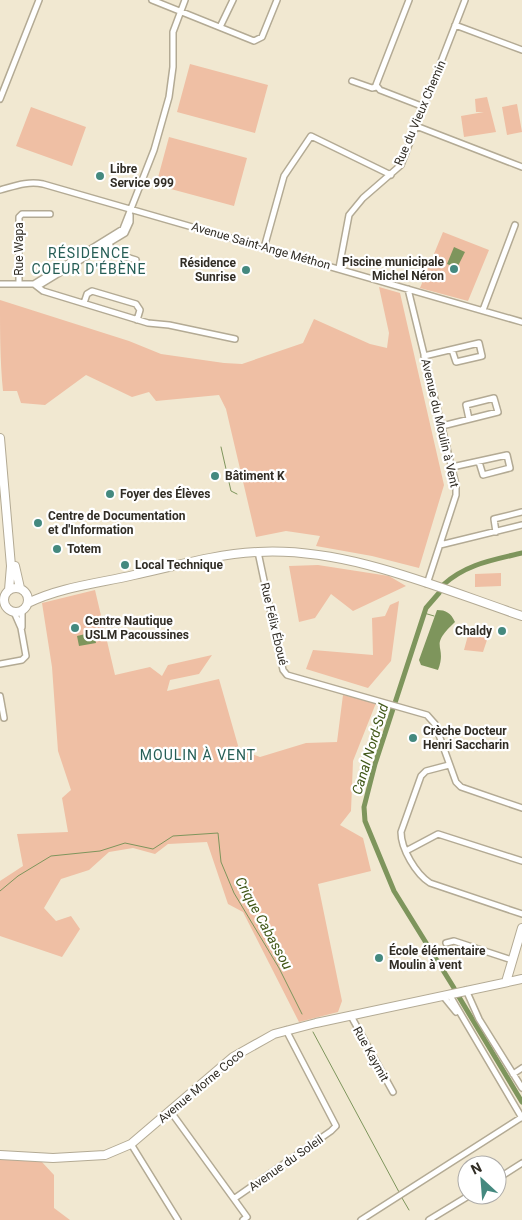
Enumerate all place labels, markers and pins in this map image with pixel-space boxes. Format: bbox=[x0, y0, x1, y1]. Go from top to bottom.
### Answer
place label: Libre Service 999 bbox=[110, 162, 174, 190]
marker: Libre Service 999 bbox=[94, 170, 106, 182]
place label: Piscine municipale Michel Néron bbox=[342, 255, 445, 283]
place label: Résidence Sunrise bbox=[180, 256, 237, 284]
marker: Piscine municipale Michel Néron bbox=[448, 263, 460, 275]
marker: Résidence Sunrise bbox=[240, 264, 252, 276]
place label: Bâtiment K bbox=[225, 469, 285, 483]
marker: Bâtiment K bbox=[209, 470, 221, 482]
place label: Foyer des Élèves bbox=[120, 486, 210, 501]
marker: Foyer des Élèves bbox=[104, 488, 116, 500]
place label: Centre de Documentation et d'Information bbox=[48, 509, 186, 537]
marker: Centre de Documentation et d'Information bbox=[32, 517, 44, 529]
place label: Totem bbox=[67, 542, 101, 556]
marker: Totem bbox=[51, 543, 63, 555]
place label: Local Technique bbox=[135, 558, 224, 572]
marker: Local Technique bbox=[119, 559, 131, 571]
place label: Centre Nautique USLM Pacoussines bbox=[85, 614, 189, 642]
marker: Centre Nautique USLM Pacoussines bbox=[69, 622, 81, 634]
place label: Chaldy bbox=[455, 624, 493, 638]
marker: Chaldy bbox=[496, 625, 508, 637]
place label: Crèche Docteur Henri Saccharin bbox=[423, 724, 509, 752]
marker: Crèche Docteur Henri Saccharin bbox=[407, 732, 419, 744]
place label: École élémentaire Moulin à vent bbox=[389, 943, 486, 972]
marker: École élémentaire Moulin à vent bbox=[373, 952, 385, 964]

